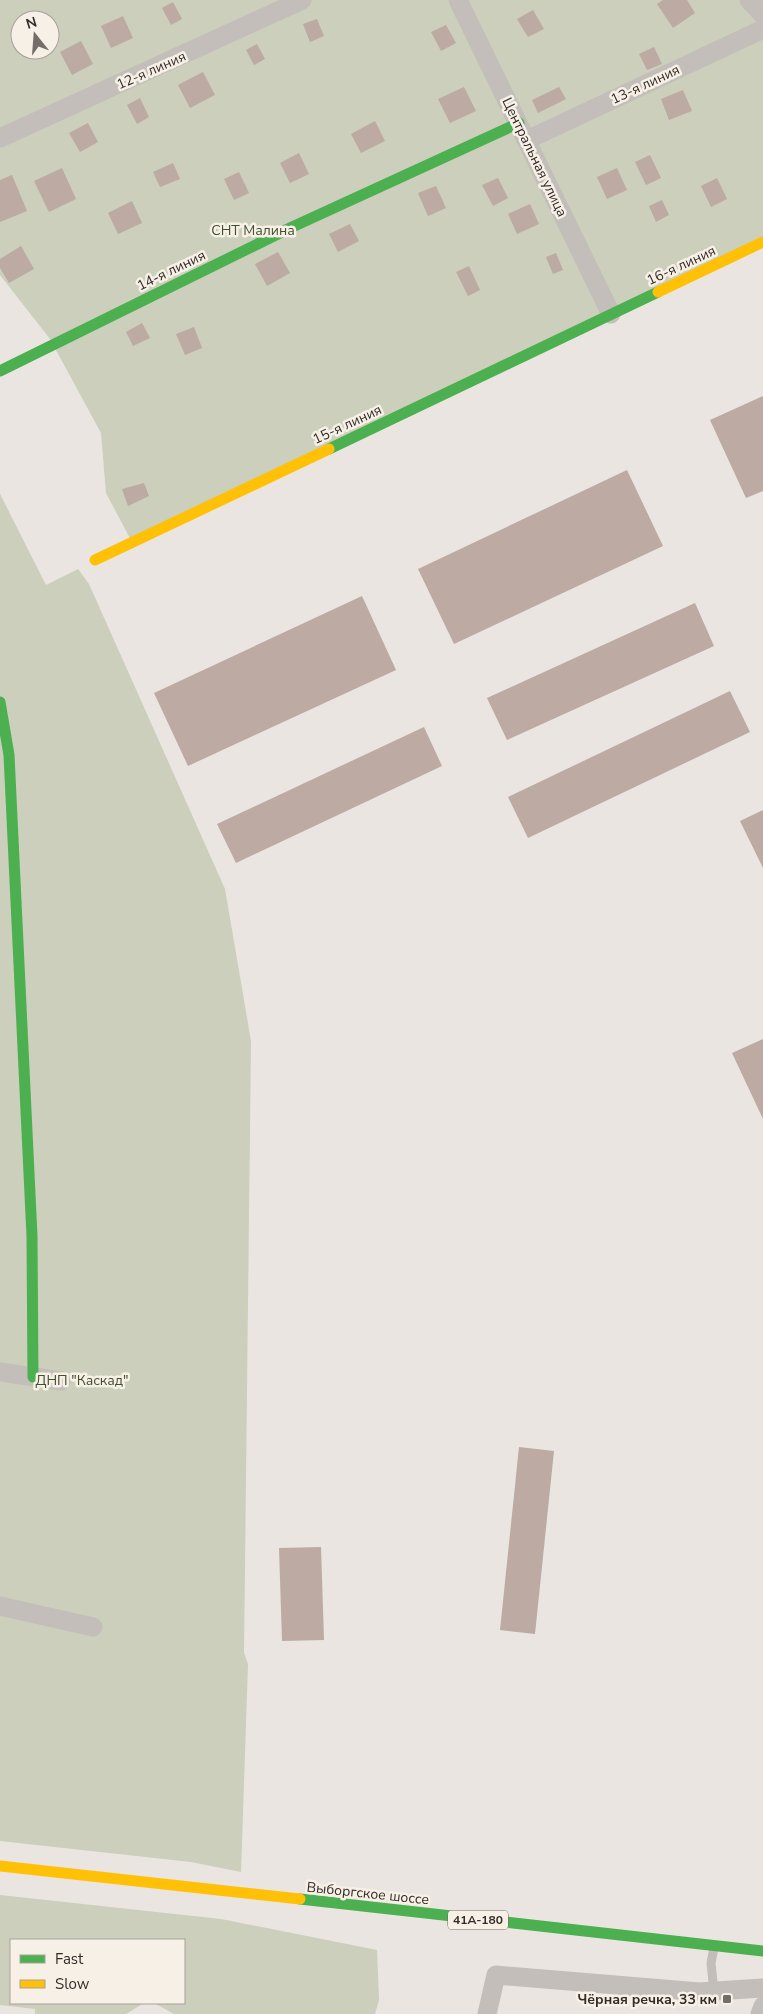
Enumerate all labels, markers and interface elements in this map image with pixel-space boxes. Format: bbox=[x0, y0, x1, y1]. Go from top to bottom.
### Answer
north arrow bbox=[10, 10, 60, 60]
text: N bbox=[24, 12, 39, 34]
street label: 12-я линия bbox=[114, 47, 189, 94]
street label: 13-я линия bbox=[608, 60, 683, 109]
street label: Центральная улица bbox=[497, 94, 572, 220]
park label: СНТ Малина bbox=[211, 221, 295, 240]
street label: 16-я линия bbox=[644, 241, 719, 290]
street label: 14-я линия bbox=[134, 246, 209, 295]
street label: 15-я линия bbox=[310, 400, 385, 449]
park label: ДНП "Каскад" bbox=[36, 1371, 129, 1390]
street label: Выборгское шоссе bbox=[306, 1878, 430, 1909]
road number: 41А-180 bbox=[448, 1910, 508, 1930]
legend bbox=[10, 1939, 185, 2004]
text: Fast bbox=[55, 1949, 84, 1969]
text: Slow bbox=[55, 1974, 90, 1994]
place label: Чёрная речка, 33 км bbox=[578, 1990, 717, 2009]
marker: Чёрная речка, 33 км bbox=[721, 1993, 733, 2005]

